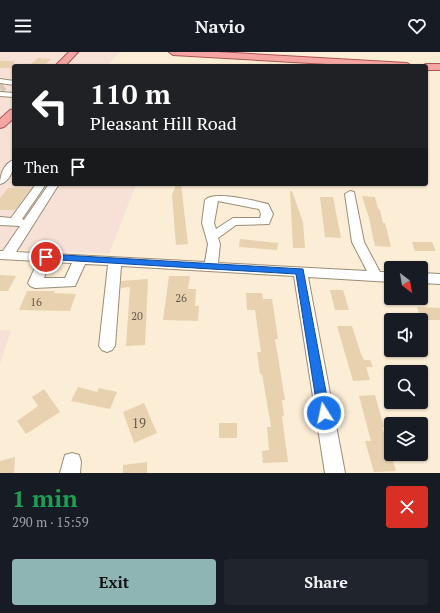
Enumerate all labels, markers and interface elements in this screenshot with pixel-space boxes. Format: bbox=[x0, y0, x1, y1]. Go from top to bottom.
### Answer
text: Navio bbox=[195, 14, 245, 38]
icon: menu bbox=[12, 15, 34, 37]
icon: heart bbox=[406, 15, 428, 37]
text: 110 m bbox=[90, 75, 171, 112]
icon: left bbox=[24, 80, 76, 132]
text: Pleasant Hill Road bbox=[90, 111, 237, 135]
icon: arrive bbox=[67, 156, 89, 178]
text: Then bbox=[24, 157, 59, 177]
pin bbox=[29, 240, 63, 274]
icon: arrive bbox=[35, 246, 57, 268]
north arrow bbox=[384, 261, 428, 305]
map controls bbox=[384, 261, 428, 461]
house number: 26 bbox=[175, 291, 187, 305]
house number: 16 bbox=[30, 295, 42, 309]
house number: 20 bbox=[131, 309, 143, 323]
button: sound bbox=[384, 313, 428, 357]
button: search bbox=[384, 365, 428, 409]
position arrow bbox=[303, 392, 345, 434]
house number: 19 bbox=[132, 414, 146, 432]
button: layers bbox=[384, 417, 428, 461]
text: 1 min bbox=[12, 482, 78, 514]
button: close bbox=[386, 486, 428, 528]
text: 290 m · 15:59 bbox=[12, 513, 89, 531]
button: Exit bbox=[12, 559, 216, 605]
button: Share bbox=[224, 559, 428, 605]

